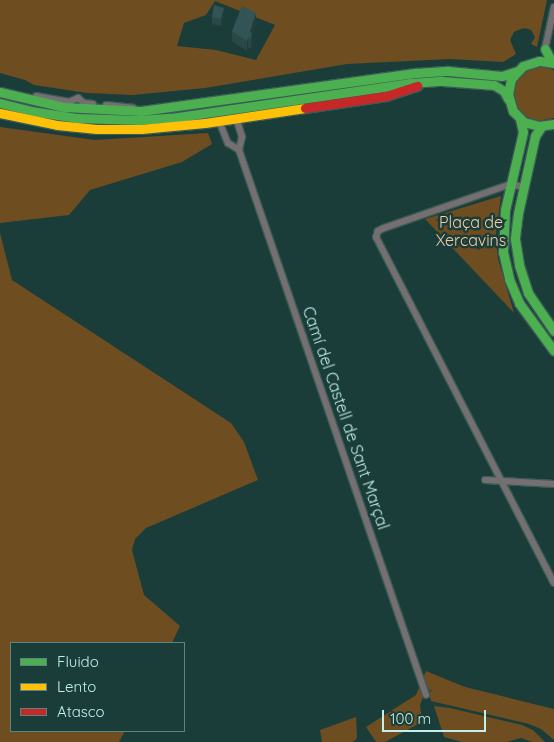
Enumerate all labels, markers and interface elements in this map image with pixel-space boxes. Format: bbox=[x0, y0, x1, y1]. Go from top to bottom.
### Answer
park label: Plaça de Xercavins bbox=[436, 212, 506, 250]
street label: Camí del Castell de Sant Marçal bbox=[299, 304, 393, 532]
legend bbox=[10, 642, 185, 732]
text: Fluido bbox=[57, 652, 99, 671]
text: Lento bbox=[57, 677, 96, 696]
scale bar bbox=[384, 700, 488, 732]
text: Atasco bbox=[57, 702, 105, 721]
text: 100 m bbox=[390, 709, 431, 728]

